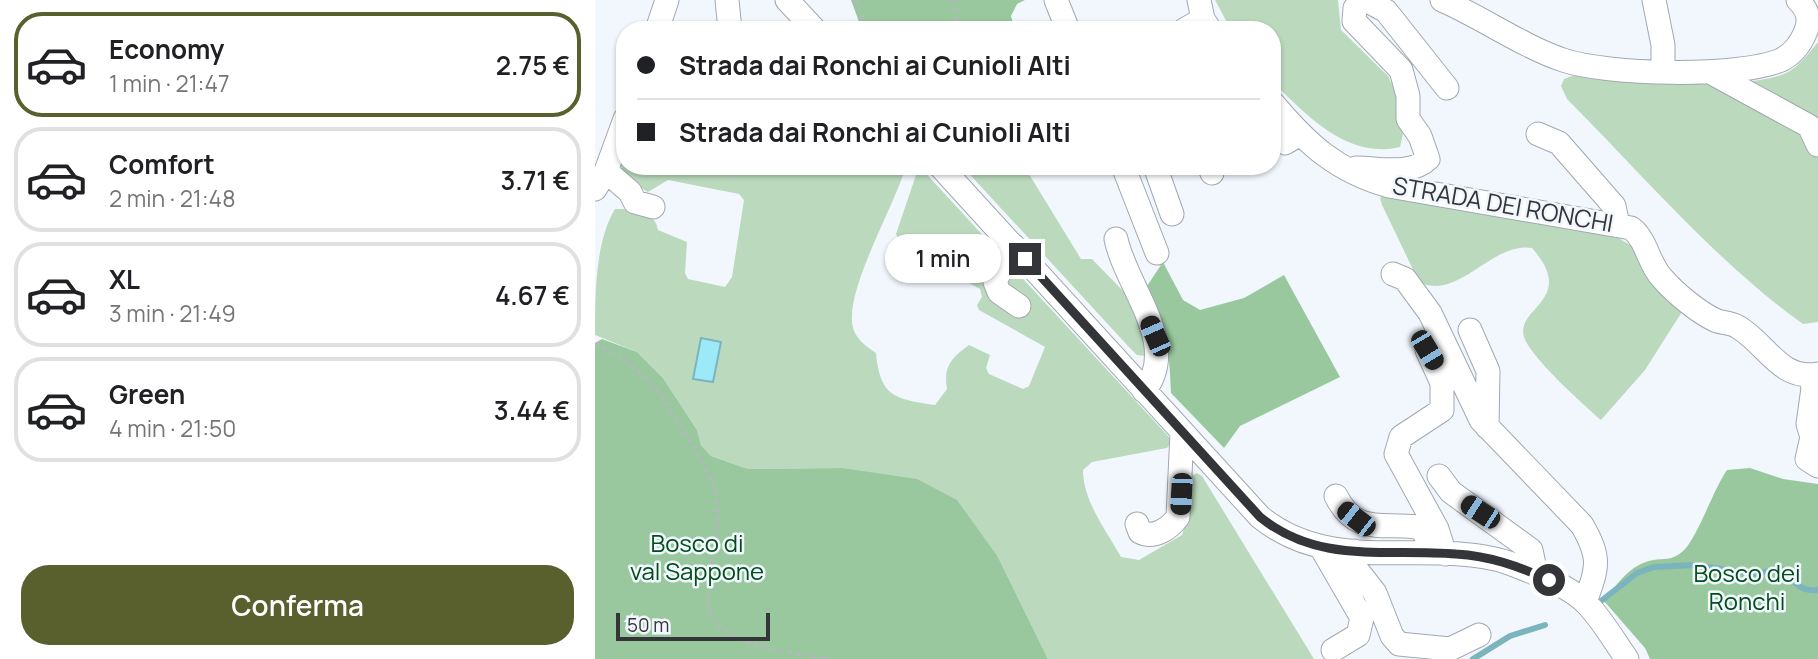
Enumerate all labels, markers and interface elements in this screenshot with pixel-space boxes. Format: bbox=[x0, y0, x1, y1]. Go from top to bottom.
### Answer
text: Economy bbox=[109, 31, 224, 67]
icon: car bbox=[25, 33, 88, 96]
text: 2.75 € bbox=[496, 47, 570, 83]
text: Strada dai Ronchi ai Cunioli Alti bbox=[679, 47, 1071, 83]
text: 1 min · 21:47 bbox=[109, 67, 230, 99]
text: Strada dai Ronchi ai Cunioli Alti bbox=[679, 114, 1071, 150]
text: Comfort bbox=[109, 146, 215, 182]
icon: car bbox=[25, 148, 88, 211]
text: 3.71 € bbox=[500, 162, 570, 198]
street label: STRADA DEI RONCHI bbox=[1390, 168, 1616, 239]
text: 2 min · 21:48 bbox=[109, 182, 236, 214]
callout: 1 min bbox=[885, 234, 1001, 284]
text: 1 min bbox=[916, 242, 970, 274]
route end bbox=[1009, 243, 1041, 275]
text: XL bbox=[109, 261, 140, 297]
icon: car bbox=[25, 263, 88, 326]
text: 4.67 € bbox=[495, 277, 570, 313]
text: 3 min · 21:49 bbox=[109, 297, 236, 329]
car bbox=[1137, 313, 1174, 359]
car bbox=[1408, 327, 1447, 373]
text: Green bbox=[109, 376, 185, 412]
icon: car bbox=[25, 378, 88, 441]
text: 3.44 € bbox=[494, 392, 570, 428]
text: 4 min · 21:50 bbox=[109, 412, 236, 444]
car bbox=[1170, 472, 1193, 516]
car bbox=[1457, 492, 1504, 532]
car bbox=[1333, 498, 1380, 540]
park label: Bosco di val Sappone bbox=[630, 526, 764, 587]
park label: Bosco dei Ronchi bbox=[1693, 556, 1801, 617]
route start bbox=[1533, 564, 1565, 596]
button: Conferma bbox=[21, 565, 574, 645]
scale bar bbox=[616, 610, 770, 642]
text: 50 m bbox=[627, 612, 669, 638]

